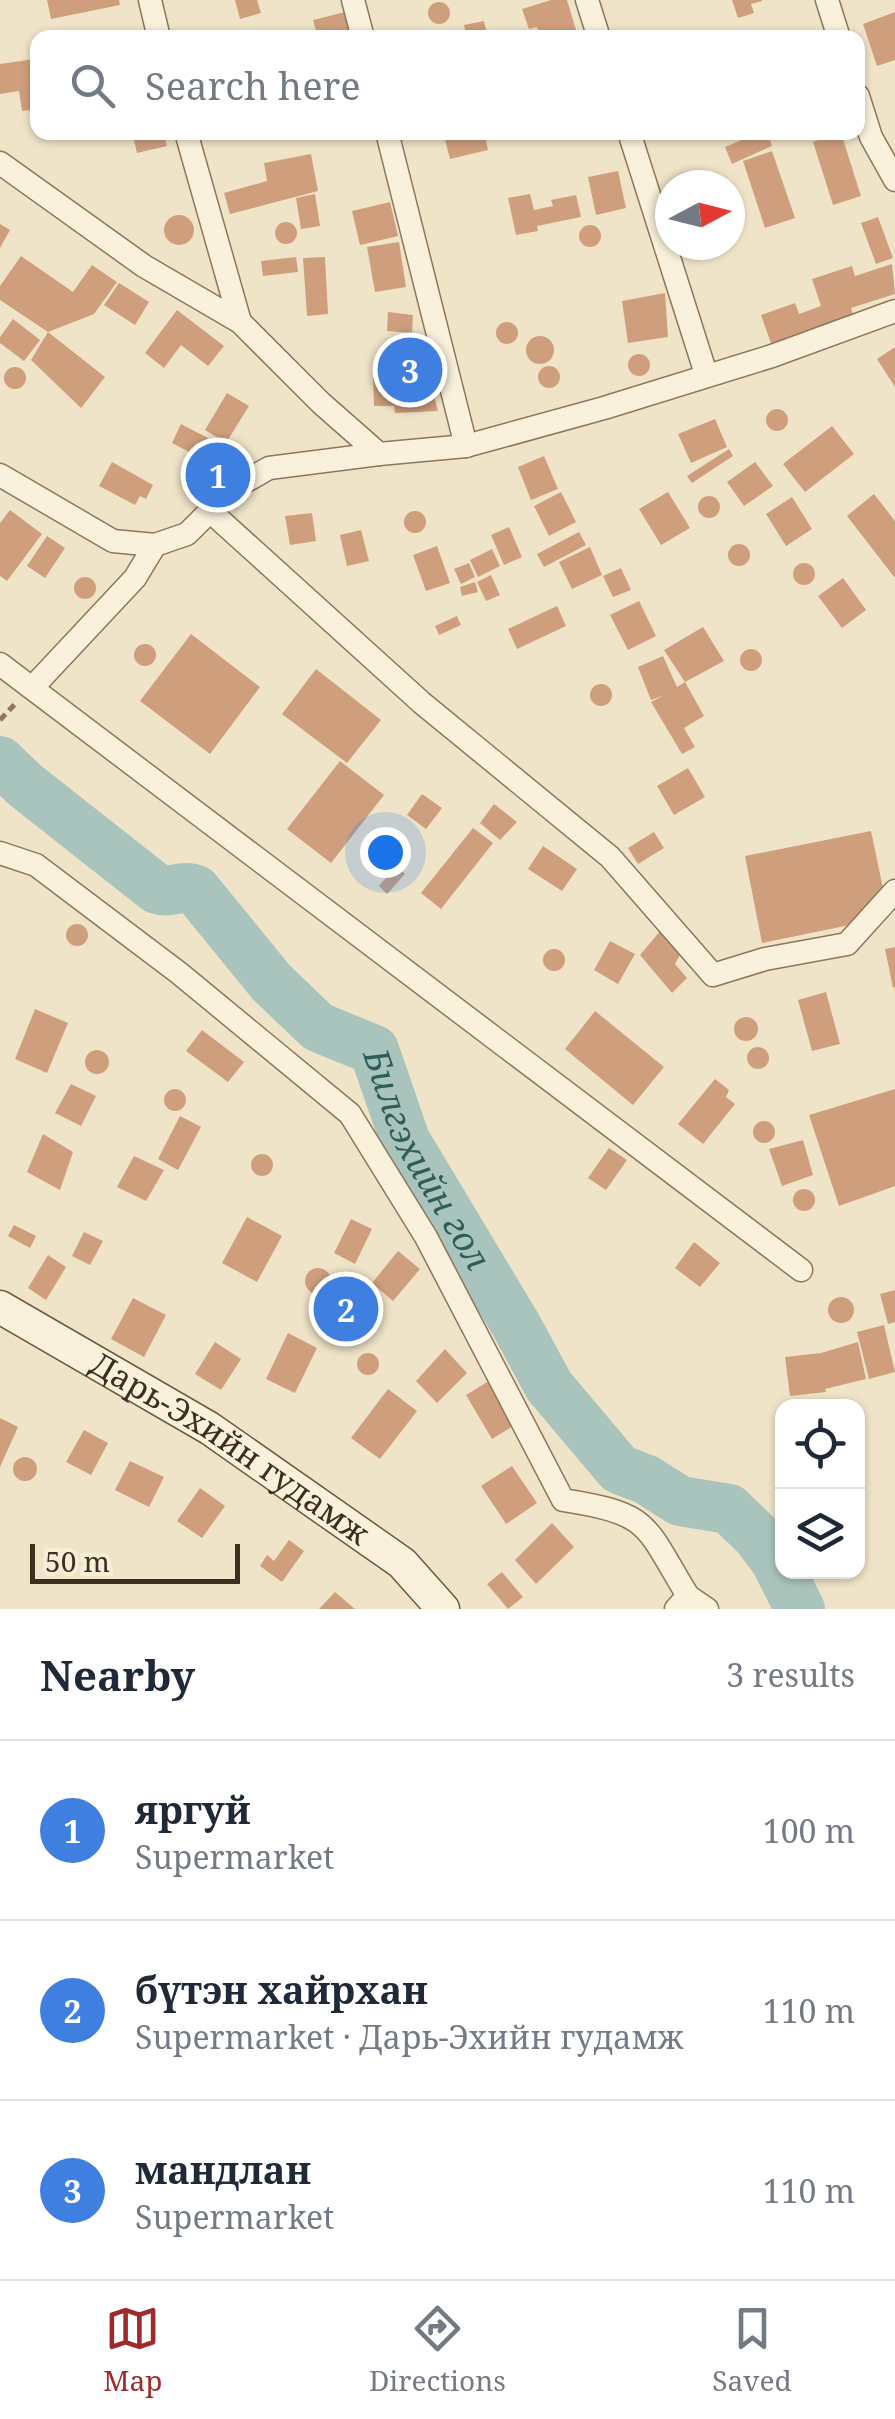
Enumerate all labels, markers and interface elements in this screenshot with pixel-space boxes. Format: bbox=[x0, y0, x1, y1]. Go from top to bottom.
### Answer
search box bbox=[30, 30, 865, 140]
icon: search bbox=[65, 58, 120, 113]
text: Search here bbox=[145, 59, 361, 111]
north arrow bbox=[655, 170, 745, 260]
pin: 3 bbox=[378, 332, 442, 408]
pin: 1 bbox=[186, 438, 250, 512]
your location bbox=[360, 827, 411, 878]
water label: Билгэхийн гол bbox=[353, 1041, 502, 1278]
pin: 2 bbox=[314, 1272, 378, 1346]
street label: Дарь-Эхийн гудамж bbox=[83, 1341, 379, 1554]
map controls bbox=[775, 1399, 865, 1579]
button: locate bbox=[775, 1399, 865, 1489]
button: layers bbox=[775, 1489, 865, 1579]
scale bar bbox=[30, 1539, 240, 1584]
text: 50 m bbox=[45, 1542, 110, 1580]
text: Nearby bbox=[40, 1646, 195, 1703]
text: 3 results bbox=[726, 1653, 855, 1696]
text: яргуй bbox=[135, 1783, 251, 1835]
text: 1 bbox=[63, 1809, 82, 1852]
text: 100 m bbox=[763, 1809, 855, 1852]
text: Supermarket bbox=[135, 1835, 334, 1878]
text: бүтэн хайрхан bbox=[135, 1963, 428, 2015]
text: 2 bbox=[63, 1989, 82, 2032]
text: 110 m bbox=[763, 1989, 855, 2032]
text: Supermarket · Дарь-Эхийн гудамж bbox=[135, 2015, 683, 2058]
text: мандлан bbox=[135, 2143, 311, 2195]
text: 3 bbox=[63, 2169, 82, 2212]
text: 110 m bbox=[763, 2169, 855, 2212]
text: Supermarket bbox=[135, 2195, 334, 2238]
tab: Map bbox=[103, 2301, 162, 2399]
tab: Directions bbox=[369, 2301, 506, 2399]
tab: Saved bbox=[712, 2301, 792, 2399]

